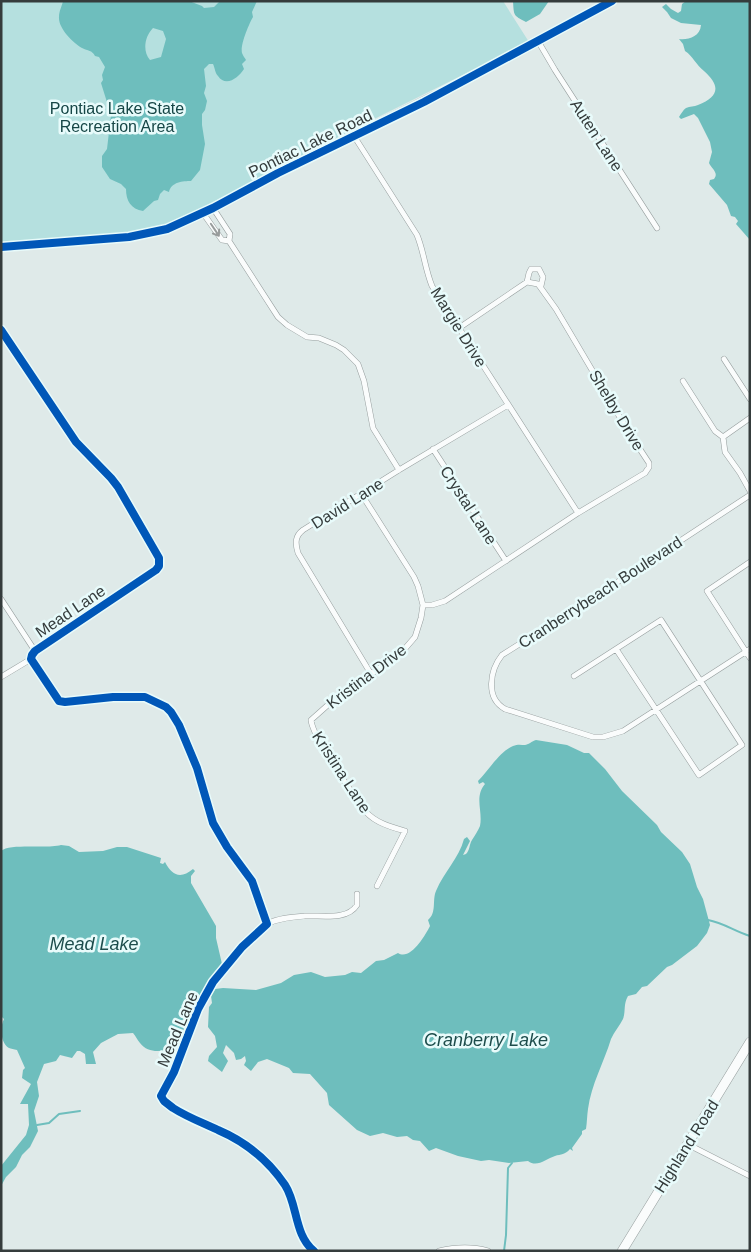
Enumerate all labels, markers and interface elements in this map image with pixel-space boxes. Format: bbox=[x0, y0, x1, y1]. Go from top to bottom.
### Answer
street label: Auten Lane bbox=[567, 96, 626, 174]
park label: Pontiac Lake State Recreation Area bbox=[50, 100, 184, 135]
street label: Pontiac Lake Road bbox=[246, 106, 375, 181]
one-way arrow bbox=[210, 222, 220, 236]
street label: Margie Drive bbox=[427, 284, 490, 370]
street label: Shelby Drive bbox=[586, 367, 647, 454]
street label: Crystal Lane bbox=[437, 463, 500, 548]
street label: David Lane bbox=[308, 475, 386, 532]
street label: Cranberrybeach Boulevard bbox=[515, 533, 685, 652]
street label: Mead Lane bbox=[32, 582, 108, 641]
street label: Kristina Drive bbox=[323, 641, 409, 712]
street label: Kristina Lane bbox=[309, 728, 374, 816]
water label: Mead Lake bbox=[49, 934, 139, 954]
street label: Mead Lane bbox=[154, 989, 201, 1069]
water label: Cranberry Lake bbox=[424, 1030, 548, 1050]
street label: Highland Road bbox=[651, 1097, 722, 1196]

